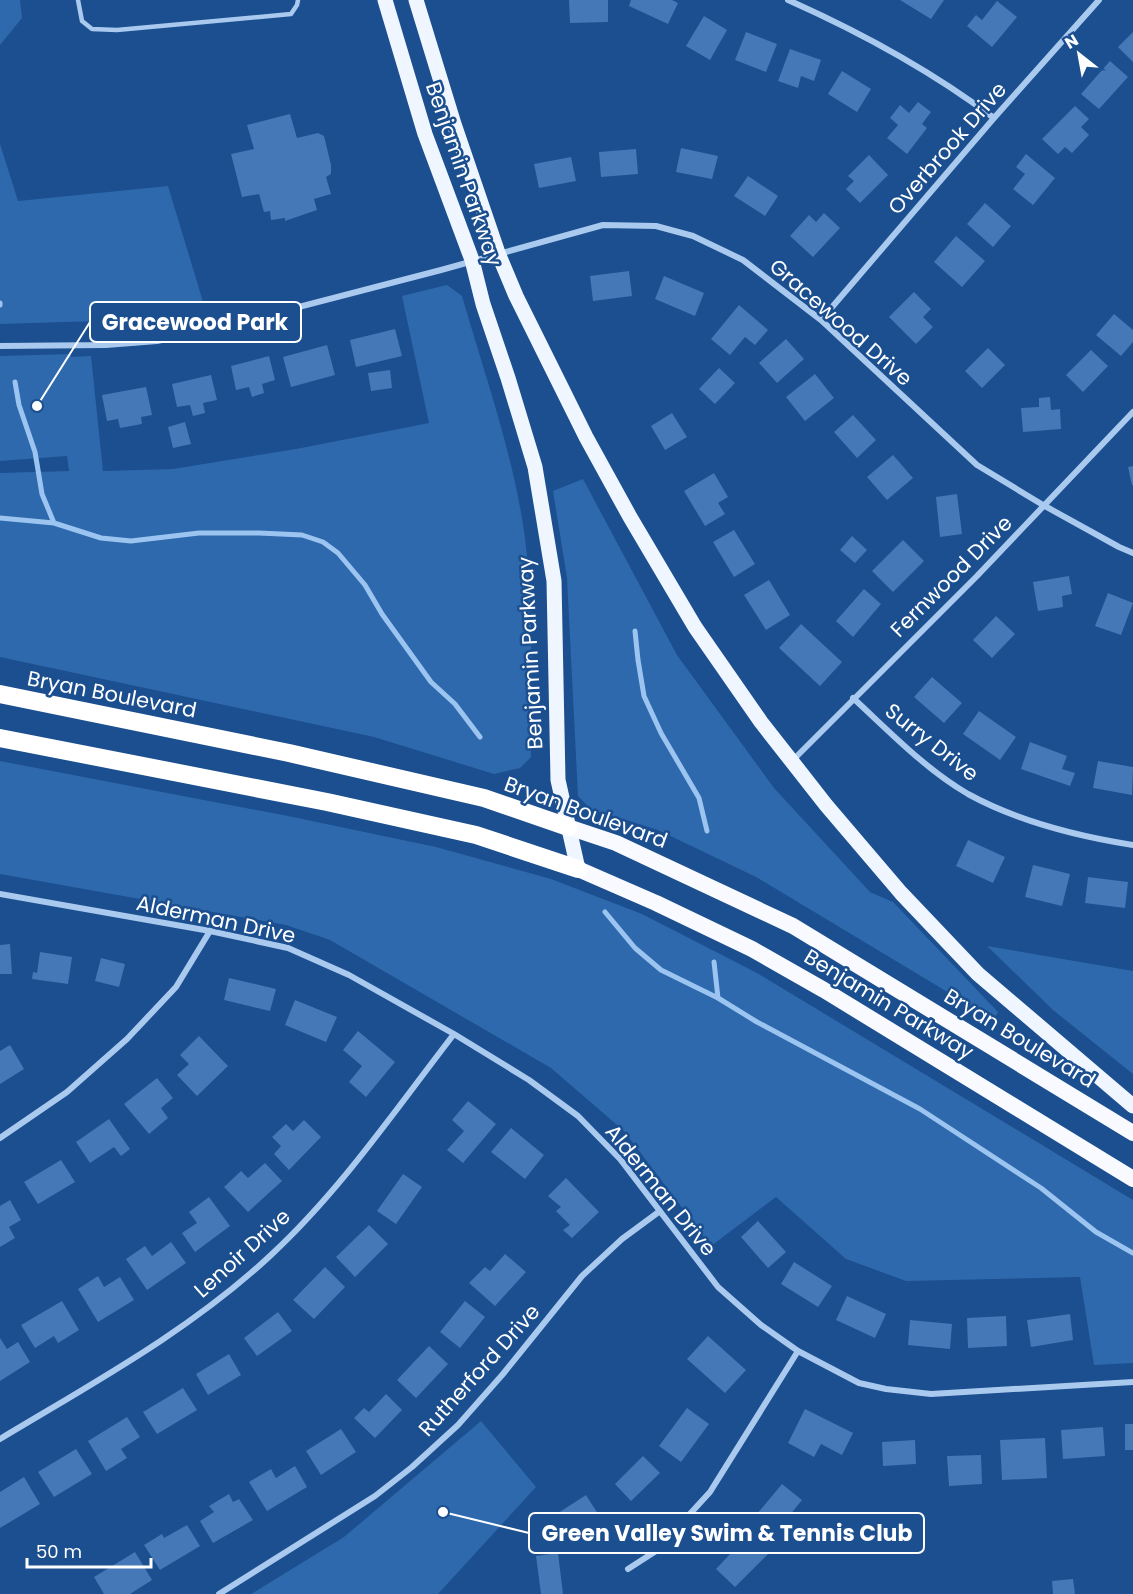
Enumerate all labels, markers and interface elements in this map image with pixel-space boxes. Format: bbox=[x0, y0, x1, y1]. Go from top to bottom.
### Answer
north arrow bbox=[1049, 24, 1109, 84]
text: N bbox=[1060, 29, 1083, 55]
street label: Overbrook Drive bbox=[881, 75, 1013, 221]
street label: Benjamin Parkway bbox=[419, 78, 509, 270]
street label: Gracewood Drive bbox=[763, 252, 919, 392]
callout: Gracewood Park bbox=[90, 302, 301, 342]
text: Gracewood Park bbox=[102, 307, 289, 338]
street label: Fernwood Drive bbox=[884, 509, 1018, 643]
street label: Benjamin Parkway bbox=[510, 556, 550, 750]
street label: Bryan Boulevard bbox=[25, 663, 199, 725]
street label: Surry Drive bbox=[879, 696, 985, 788]
street label: Bryan Boulevard bbox=[500, 769, 672, 855]
street label: Alderman Drive bbox=[134, 888, 298, 950]
street label: Benjamin Parkway bbox=[799, 942, 979, 1066]
street label: Bryan Boulevard bbox=[939, 981, 1101, 1095]
street label: Alderman Drive bbox=[599, 1118, 723, 1262]
street label: Lenoir Drive bbox=[188, 1202, 296, 1304]
street label: Rutherford Drive bbox=[412, 1298, 546, 1442]
callout: Green Valley Swim & Tennis Club bbox=[529, 1513, 924, 1553]
text: Green Valley Swim & Tennis Club bbox=[542, 1518, 912, 1549]
scale bar bbox=[27, 1531, 152, 1569]
text: 50 m bbox=[36, 1539, 82, 1564]

